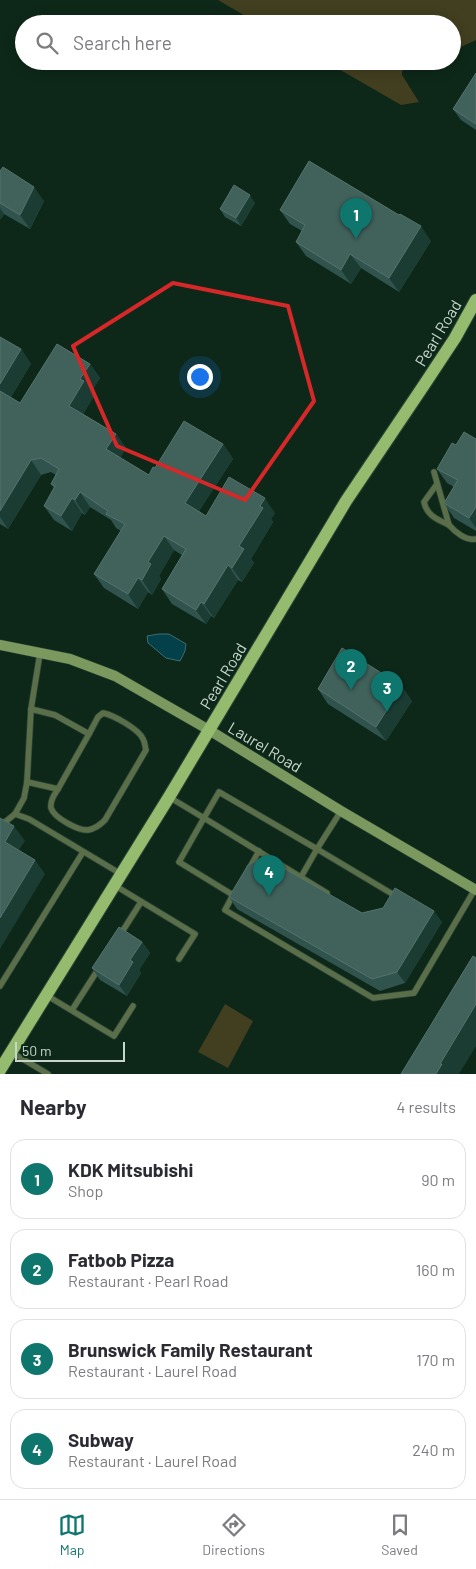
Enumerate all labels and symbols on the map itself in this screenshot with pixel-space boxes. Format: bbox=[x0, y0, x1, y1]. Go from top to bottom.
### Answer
pin: 1 bbox=[340, 198, 372, 239]
street label: Pearl Road bbox=[410, 296, 465, 369]
your location bbox=[187, 364, 213, 390]
street label: Pearl Road bbox=[195, 639, 250, 712]
pin: 2 bbox=[335, 649, 367, 690]
pin: 3 bbox=[371, 671, 403, 712]
street label: Laurel Road bbox=[225, 717, 305, 776]
pin: 4 bbox=[253, 855, 285, 896]
scale bar bbox=[15, 1039, 125, 1062]

